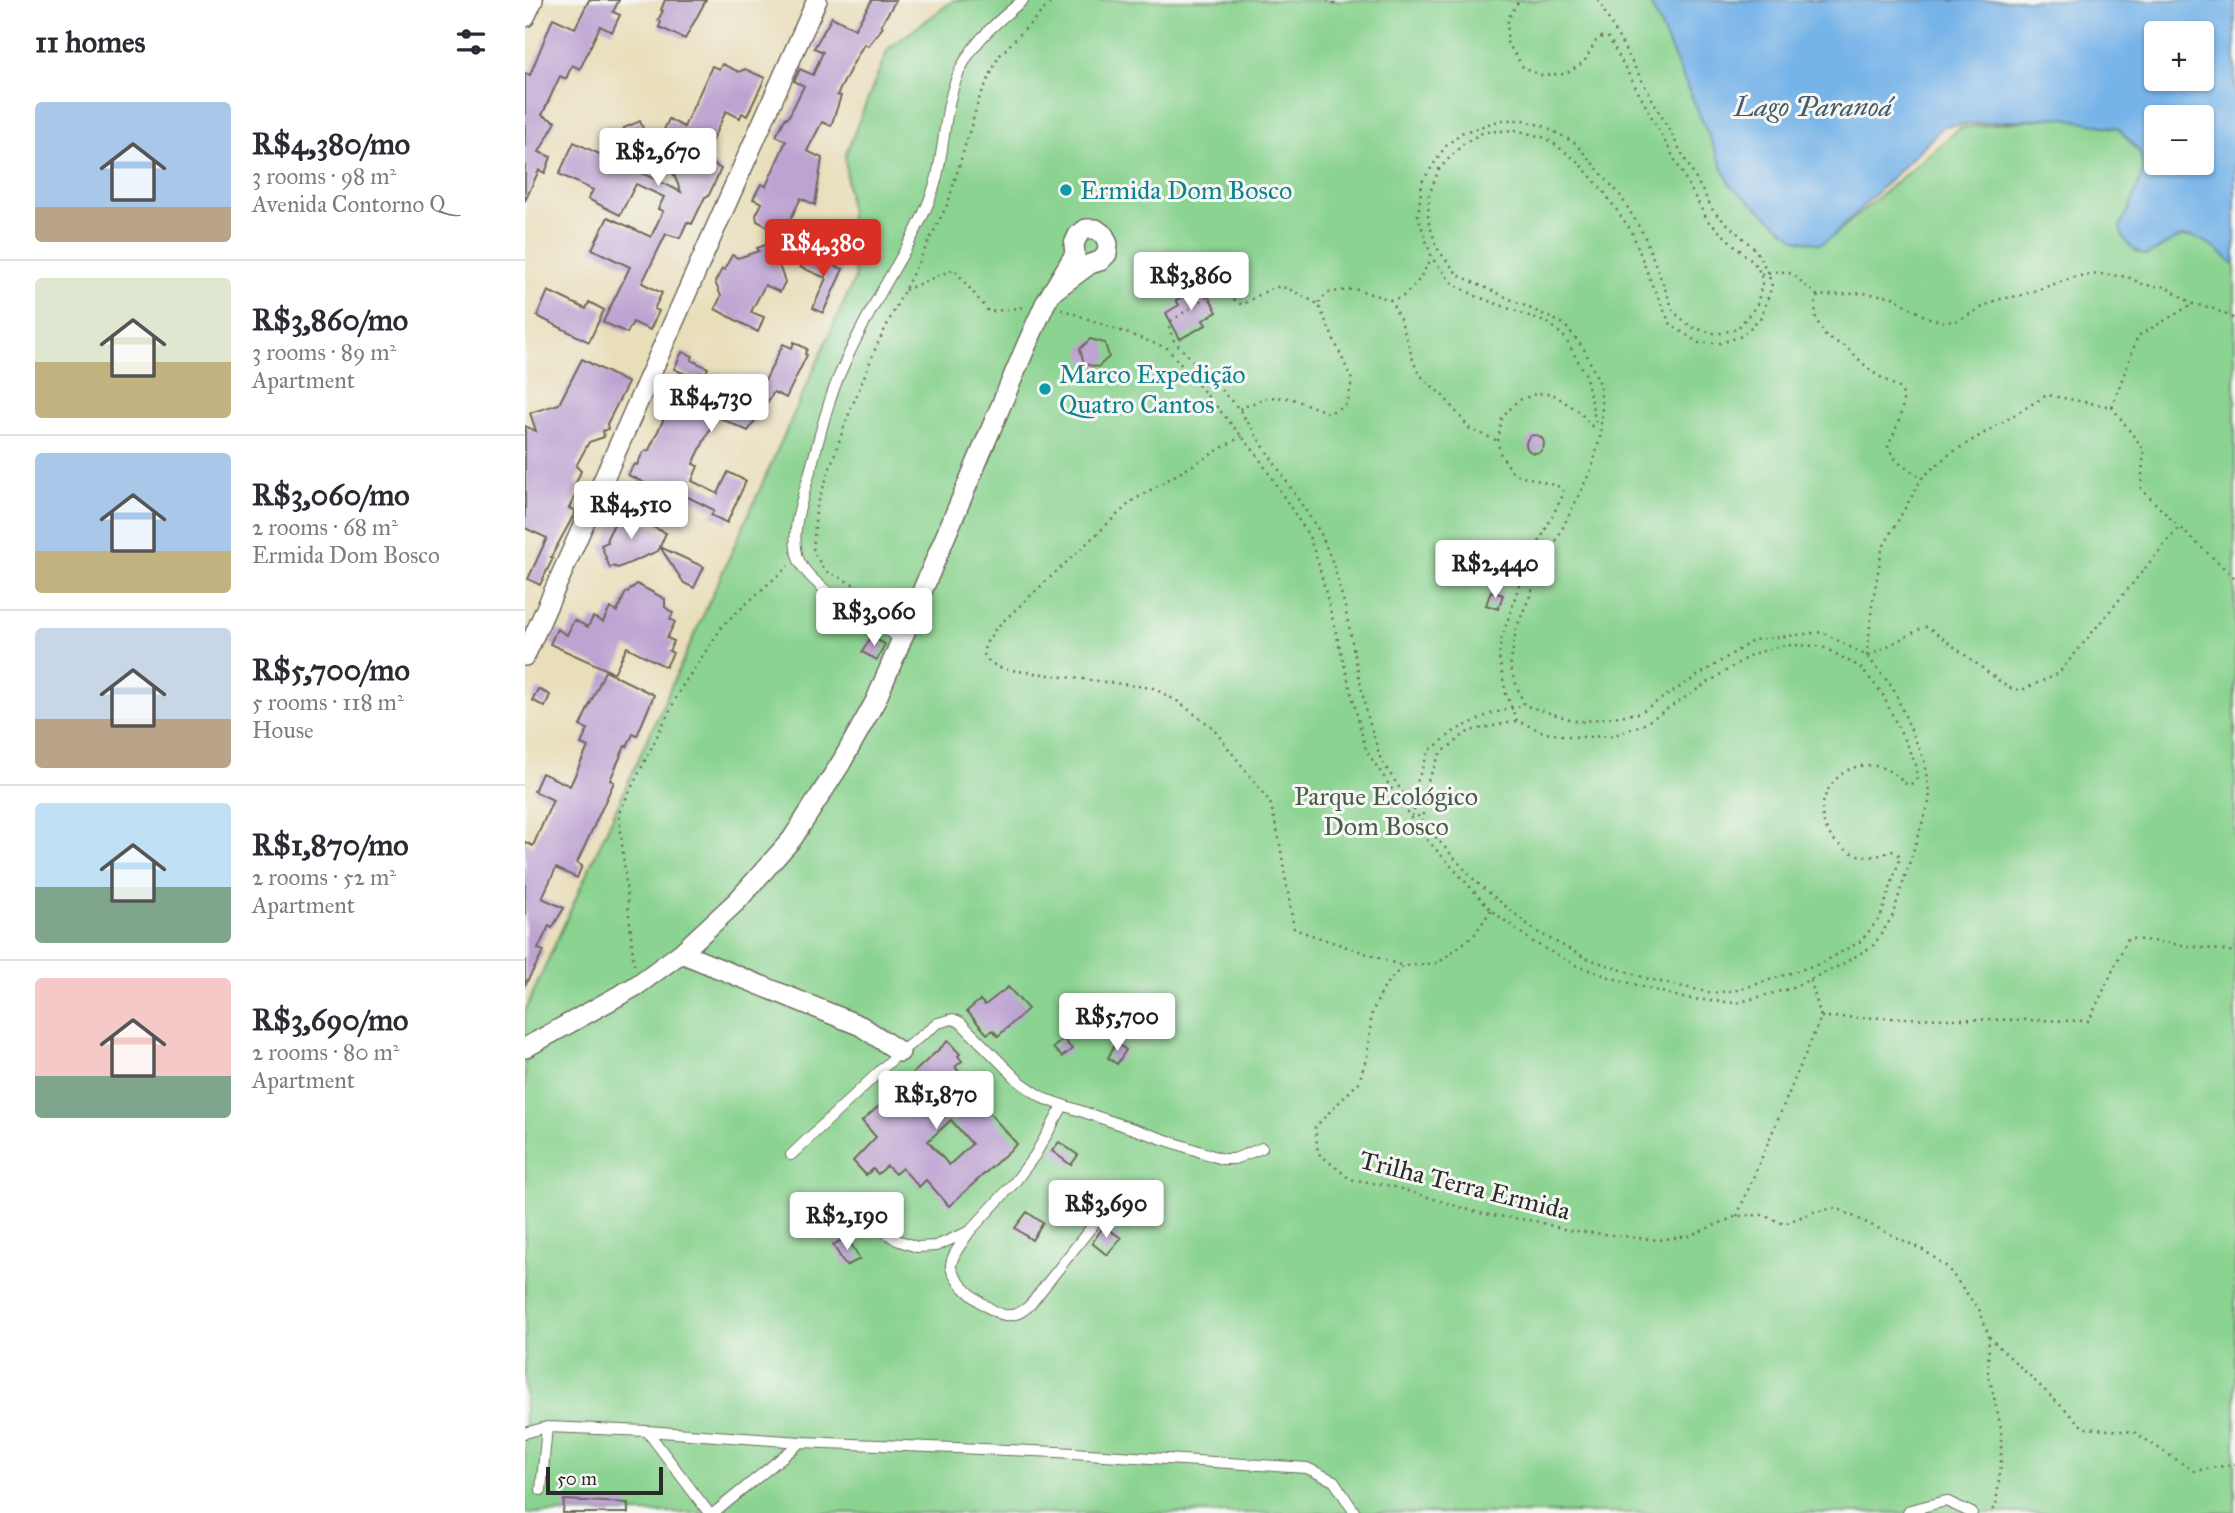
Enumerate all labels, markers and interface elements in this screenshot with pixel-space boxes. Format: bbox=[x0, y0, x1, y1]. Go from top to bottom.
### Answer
map controls bbox=[2144, 21, 2214, 175]
button: + bbox=[2144, 21, 2214, 91]
icon: filters bbox=[452, 23, 490, 61]
text: 11 homes bbox=[35, 24, 146, 60]
water label: Lago Paranoá bbox=[1732, 89, 1896, 124]
button: − bbox=[2144, 105, 2214, 175]
text: R$4,380/mo bbox=[252, 126, 410, 162]
pin: R$2,670 bbox=[593, 128, 723, 188]
icon: home bbox=[91, 130, 175, 214]
text: R$2,670 bbox=[615, 137, 701, 165]
text: 3 rooms · 98 m² bbox=[252, 162, 396, 190]
place label: Ermida Dom Bosco bbox=[1080, 174, 1292, 206]
marker: Ermida Dom Bosco bbox=[1058, 182, 1074, 198]
text: Avenida Contorno Q bbox=[252, 190, 445, 218]
pin: R$4,380 bbox=[758, 219, 888, 279]
text: R$4,380 bbox=[781, 228, 865, 256]
pin: R$3,860 bbox=[1126, 252, 1256, 312]
text: R$3,860 bbox=[1150, 261, 1232, 289]
text: R$3,860/mo bbox=[252, 302, 408, 338]
icon: home bbox=[91, 306, 175, 390]
text: 3 rooms · 89 m² bbox=[252, 338, 396, 366]
place label: Marco Expedição Quatro Cantos bbox=[1059, 358, 1246, 420]
text: Apartment bbox=[252, 366, 355, 394]
pin: R$4,730 bbox=[646, 374, 776, 434]
marker: Marco Expedição Quatro Cantos bbox=[1037, 381, 1053, 397]
text: R$4,730 bbox=[670, 383, 752, 411]
text: R$3,060/mo bbox=[252, 477, 410, 513]
icon: home bbox=[91, 481, 175, 565]
pin: R$4,510 bbox=[566, 482, 696, 541]
text: R$4,510 bbox=[590, 490, 672, 518]
text: 2 rooms · 68 m² bbox=[252, 513, 398, 541]
pin: R$2,440 bbox=[1430, 540, 1560, 600]
text: Ermida Dom Bosco bbox=[252, 541, 440, 569]
text: R$2,440 bbox=[1451, 549, 1539, 577]
pin: R$3,060 bbox=[809, 588, 939, 648]
text: R$3,060 bbox=[832, 597, 916, 625]
text: R$5,700/mo bbox=[252, 652, 410, 688]
icon: home bbox=[91, 656, 175, 740]
text: 5 rooms · 118 m² bbox=[252, 688, 404, 716]
text: House bbox=[252, 716, 314, 744]
park label: Parque Ecológico Dom Bosco bbox=[1294, 780, 1478, 842]
text: R$1,870/mo bbox=[252, 827, 409, 863]
icon: home bbox=[91, 831, 175, 915]
text: 2 rooms · 52 m² bbox=[252, 863, 396, 891]
text: Apartment bbox=[252, 891, 355, 919]
pin: R$5,700 bbox=[1052, 993, 1182, 1053]
text: R$3,690/mo bbox=[252, 1002, 408, 1038]
text: R$5,700 bbox=[1075, 1002, 1159, 1030]
icon: home bbox=[91, 1006, 175, 1090]
text: 2 rooms · 80 m² bbox=[252, 1038, 399, 1066]
text: Apartment bbox=[252, 1066, 355, 1094]
pin: R$1,870 bbox=[871, 1072, 1001, 1131]
text: R$1,870 bbox=[895, 1080, 977, 1108]
street label: Trilha Terra Ermida bbox=[1356, 1143, 1574, 1227]
pin: R$3,690 bbox=[1041, 1180, 1171, 1240]
text: R$3,690 bbox=[1065, 1189, 1147, 1217]
pin: R$2,190 bbox=[782, 1192, 912, 1252]
text: R$2,190 bbox=[806, 1201, 888, 1229]
scale bar bbox=[546, 1464, 663, 1496]
text: 50 m bbox=[557, 1467, 597, 1490]

